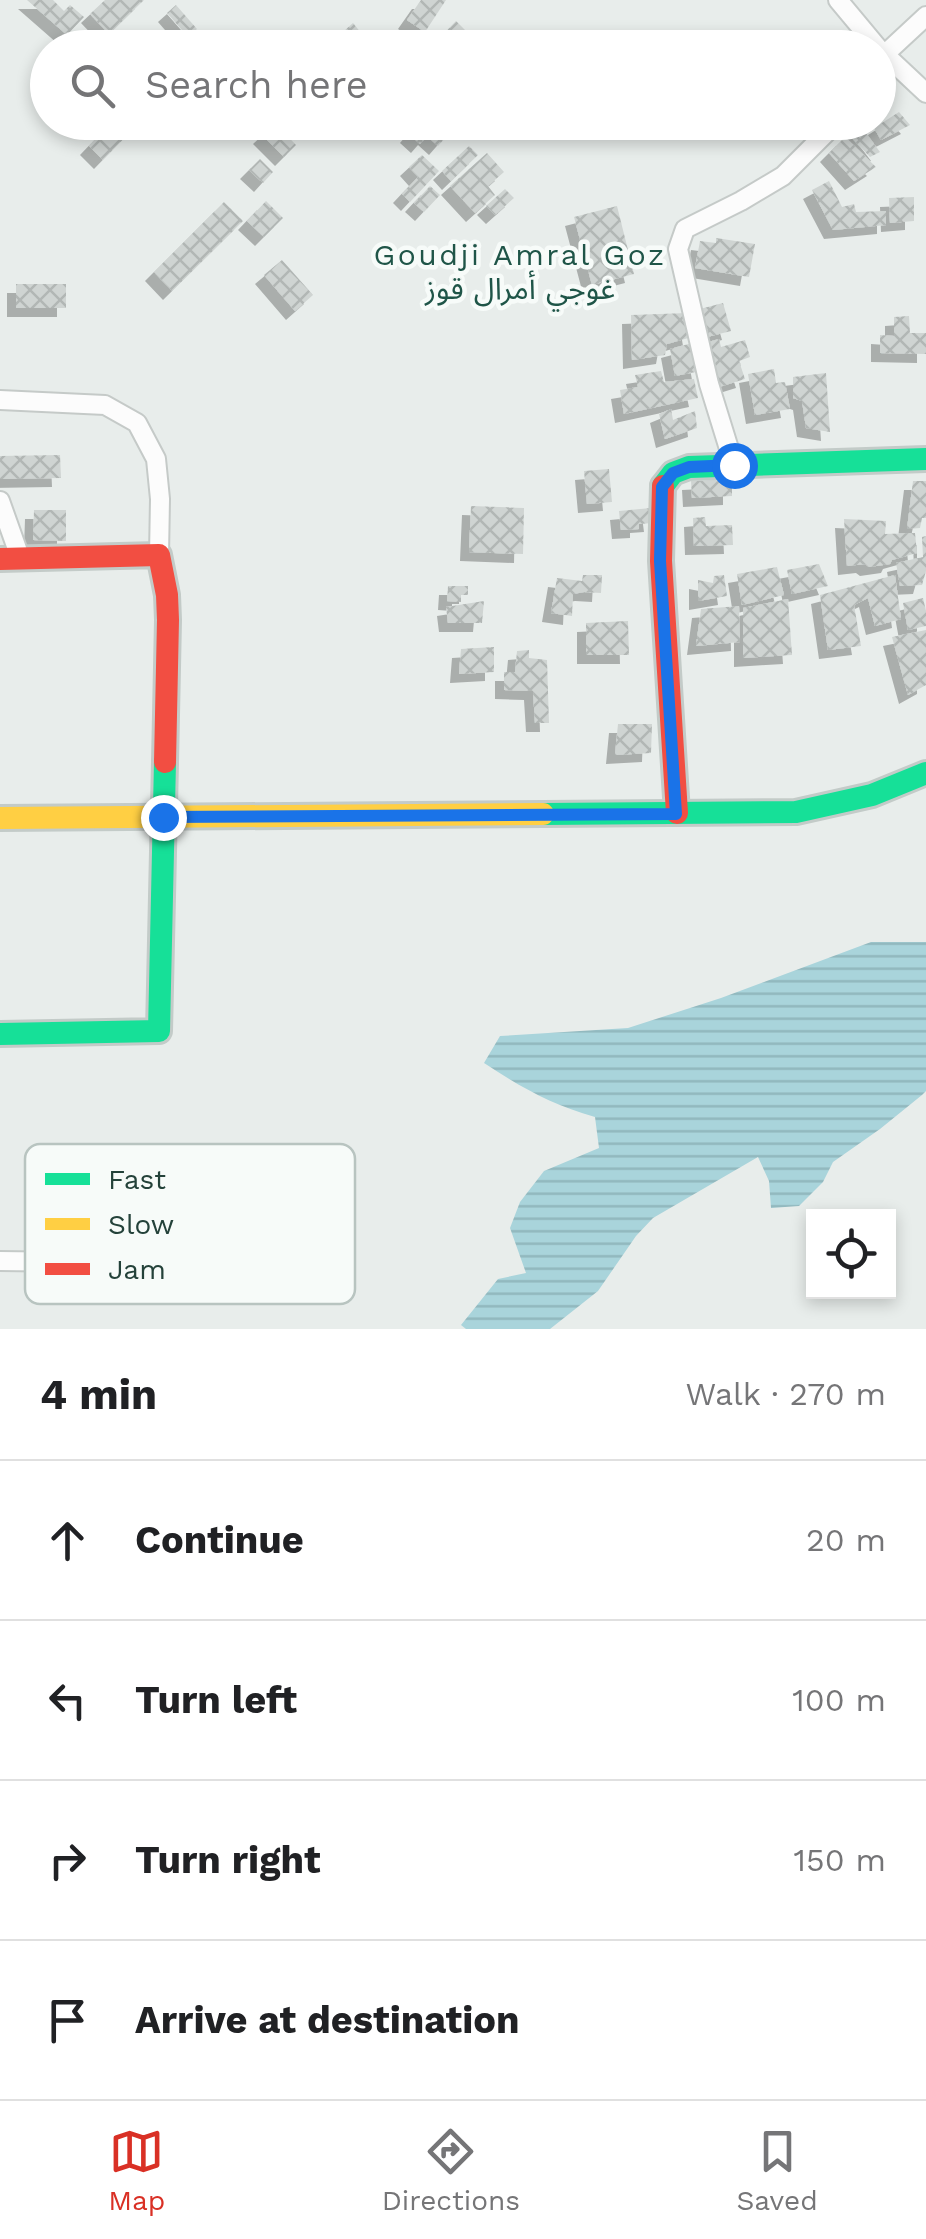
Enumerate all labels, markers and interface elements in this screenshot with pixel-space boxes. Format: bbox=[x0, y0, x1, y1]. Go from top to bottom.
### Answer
search box bbox=[30, 30, 896, 140]
icon: search bbox=[65, 58, 120, 113]
text: Search here bbox=[145, 63, 368, 107]
district label: Goudji Amral Goz غوجي أمرال قوز bbox=[373, 237, 667, 312]
route start bbox=[712, 443, 758, 489]
route end bbox=[141, 795, 187, 841]
legend bbox=[25, 1144, 355, 1304]
text: Fast bbox=[108, 1163, 166, 1196]
text: Slow bbox=[108, 1208, 174, 1241]
map controls bbox=[806, 1209, 896, 1299]
button: locate bbox=[806, 1209, 896, 1299]
text: Jam bbox=[108, 1253, 166, 1286]
text: 4 min bbox=[40, 1370, 157, 1419]
text: Walk · 270 m bbox=[685, 1375, 886, 1413]
icon: ahead bbox=[40, 1513, 95, 1568]
text: Continue bbox=[135, 1518, 304, 1562]
text: 20 m bbox=[806, 1521, 886, 1559]
icon: left bbox=[40, 1673, 95, 1728]
text: Turn left bbox=[135, 1678, 297, 1722]
text: 100 m bbox=[792, 1681, 886, 1719]
icon: right bbox=[40, 1833, 95, 1888]
text: Turn right bbox=[135, 1838, 321, 1882]
text: 150 m bbox=[794, 1841, 886, 1879]
icon: arrive bbox=[40, 1993, 95, 2048]
text: Arrive at destination bbox=[135, 1998, 520, 2042]
tab: Map bbox=[108, 2124, 165, 2217]
tab: Directions bbox=[382, 2124, 520, 2217]
tab: Saved bbox=[736, 2124, 818, 2217]

